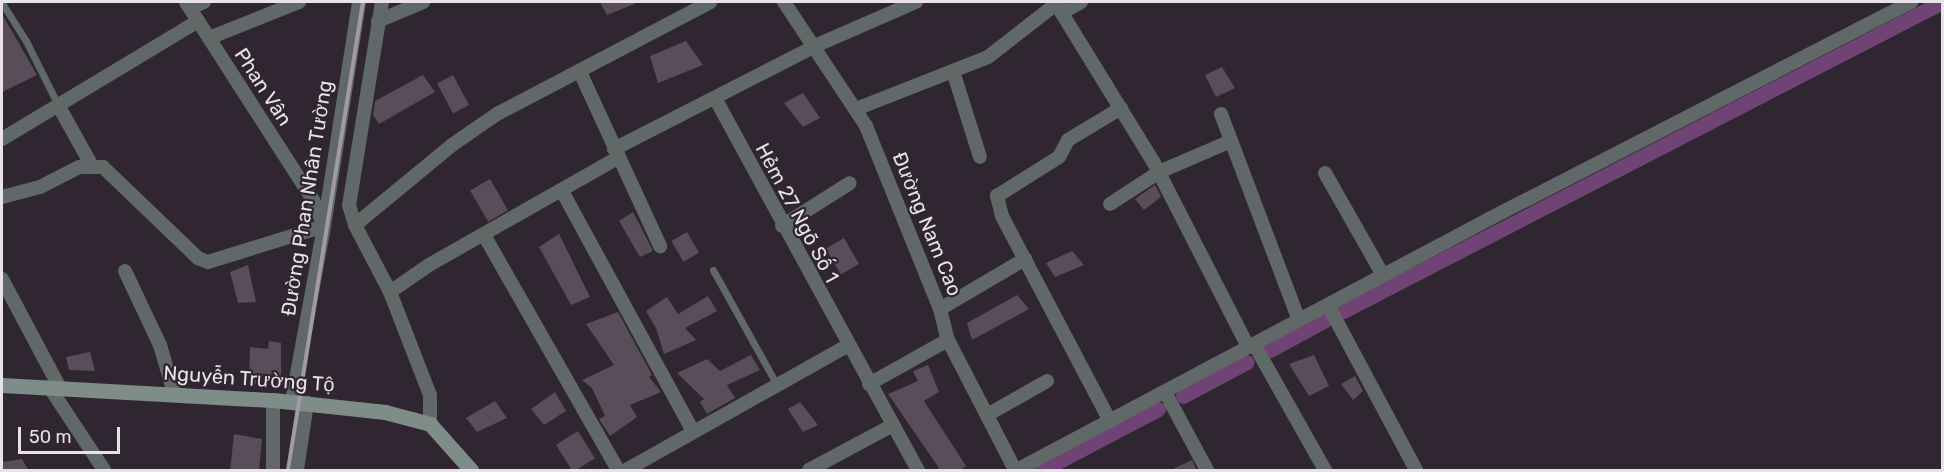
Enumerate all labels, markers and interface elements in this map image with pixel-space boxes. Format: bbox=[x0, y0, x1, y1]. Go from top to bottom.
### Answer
street label: Phan Vân bbox=[229, 43, 297, 131]
street label: Đường Phan Nhân Tường bbox=[276, 78, 338, 318]
street label: Hẻm 27 Ngõ Số 1 bbox=[750, 139, 844, 287]
street label: Đường Nam Cao bbox=[887, 149, 967, 299]
street label: Nguyễn Trường Tộ bbox=[162, 361, 336, 397]
scale bar bbox=[21, 415, 123, 453]
text: 50 m bbox=[29, 426, 72, 448]

